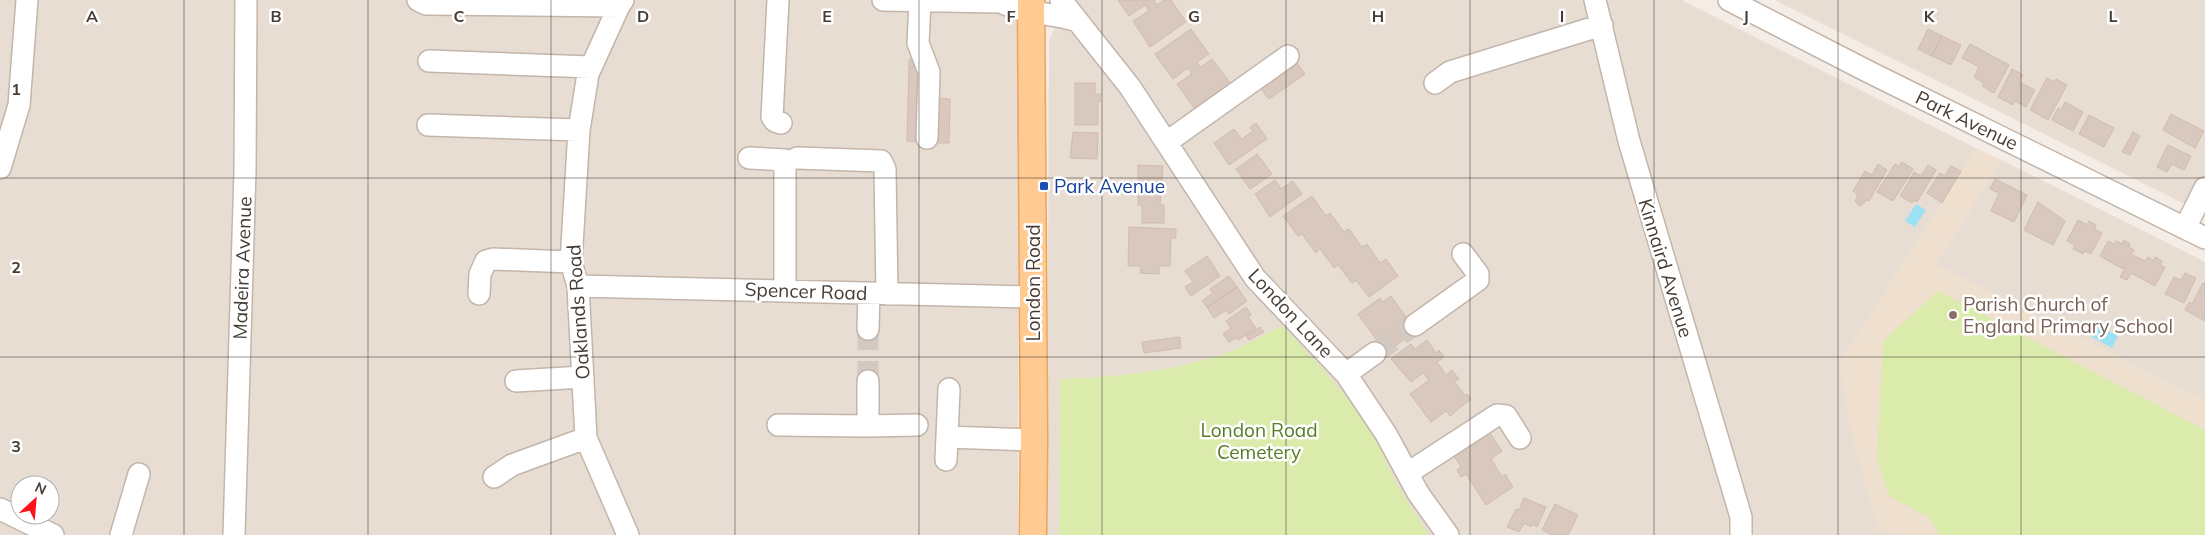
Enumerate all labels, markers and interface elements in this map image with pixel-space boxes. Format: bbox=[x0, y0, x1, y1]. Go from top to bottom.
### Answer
text: A bbox=[86, 6, 98, 26]
text: B bbox=[270, 6, 282, 26]
text: C bbox=[454, 6, 465, 26]
text: D bbox=[637, 6, 649, 26]
text: E bbox=[822, 6, 832, 26]
text: F bbox=[1006, 6, 1016, 26]
text: G bbox=[1188, 6, 1200, 26]
text: H bbox=[1372, 6, 1384, 26]
text: I bbox=[1560, 6, 1564, 26]
text: J bbox=[1743, 6, 1749, 26]
text: K bbox=[1924, 6, 1936, 26]
text: L bbox=[2109, 6, 2118, 26]
text: 1 bbox=[11, 79, 21, 99]
street label: Park Avenue bbox=[1912, 85, 2022, 155]
place label: Park Avenue bbox=[1054, 174, 1165, 198]
marker: Park Avenue bbox=[1038, 180, 1050, 192]
street label: Madeira Avenue bbox=[228, 196, 256, 340]
street label: Kinnaird Avenue bbox=[1633, 196, 1699, 340]
street label: London Road bbox=[1021, 224, 1045, 342]
street label: Oaklands Road bbox=[561, 244, 595, 380]
text: 2 bbox=[11, 257, 21, 277]
street label: London Lane bbox=[1243, 263, 1339, 363]
street label: Spencer Road bbox=[744, 277, 868, 305]
place label: Parish Church of England Primary School bbox=[1963, 292, 2173, 338]
marker: Parish Church of England Primary School bbox=[1947, 309, 1959, 321]
park label: London Road Cemetery bbox=[1200, 418, 1318, 464]
text: 3 bbox=[11, 436, 21, 456]
north arrow bbox=[10, 475, 60, 525]
text: N bbox=[32, 478, 49, 499]

